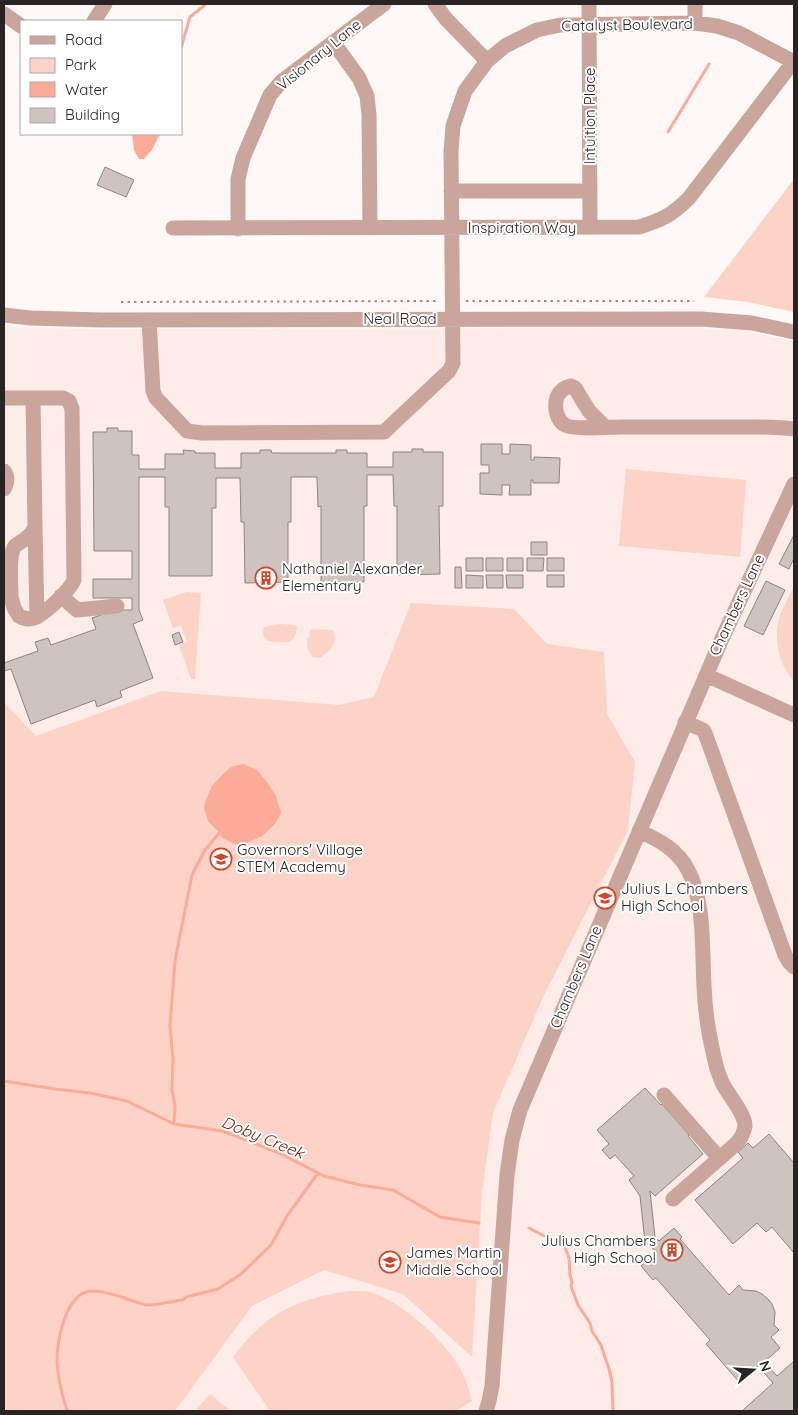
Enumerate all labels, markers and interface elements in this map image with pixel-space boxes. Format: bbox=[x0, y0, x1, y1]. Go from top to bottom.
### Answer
street label: Catalyst Boulevard bbox=[561, 14, 693, 35]
street label: Visionary Lane bbox=[273, 15, 365, 94]
legend bbox=[20, 20, 182, 135]
text: Road bbox=[65, 30, 102, 49]
text: Park bbox=[65, 55, 97, 74]
street label: Intuition Place bbox=[580, 67, 599, 165]
text: Water bbox=[65, 80, 108, 99]
text: Building bbox=[65, 105, 120, 124]
street label: Inspiration Way bbox=[468, 218, 576, 237]
street label: Neal Road bbox=[363, 309, 437, 328]
street label: Chambers Lane bbox=[705, 551, 768, 659]
place label: Nathaniel Alexander Elementary bbox=[282, 559, 423, 595]
building icon: Nathaniel Alexander Elementary bbox=[254, 566, 278, 590]
place label: Governors' Village STEM Academy bbox=[237, 840, 363, 876]
school or university icon: Governors' Village STEM Academy bbox=[209, 847, 233, 871]
place label: Julius L Chambers High School bbox=[621, 879, 748, 915]
school or university icon: Julius L Chambers High School bbox=[593, 886, 617, 910]
street label: Chambers Lane bbox=[545, 923, 606, 1031]
water label: Doby Creek bbox=[219, 1111, 309, 1163]
place label: Julius Chambers High School bbox=[541, 1231, 656, 1267]
building icon: Julius Chambers High School bbox=[660, 1238, 684, 1262]
place label: James Martin Middle School bbox=[406, 1243, 502, 1279]
school or university icon: James Martin Middle School bbox=[378, 1250, 402, 1274]
north arrow bbox=[728, 1345, 778, 1395]
text: N bbox=[755, 1358, 776, 1374]

